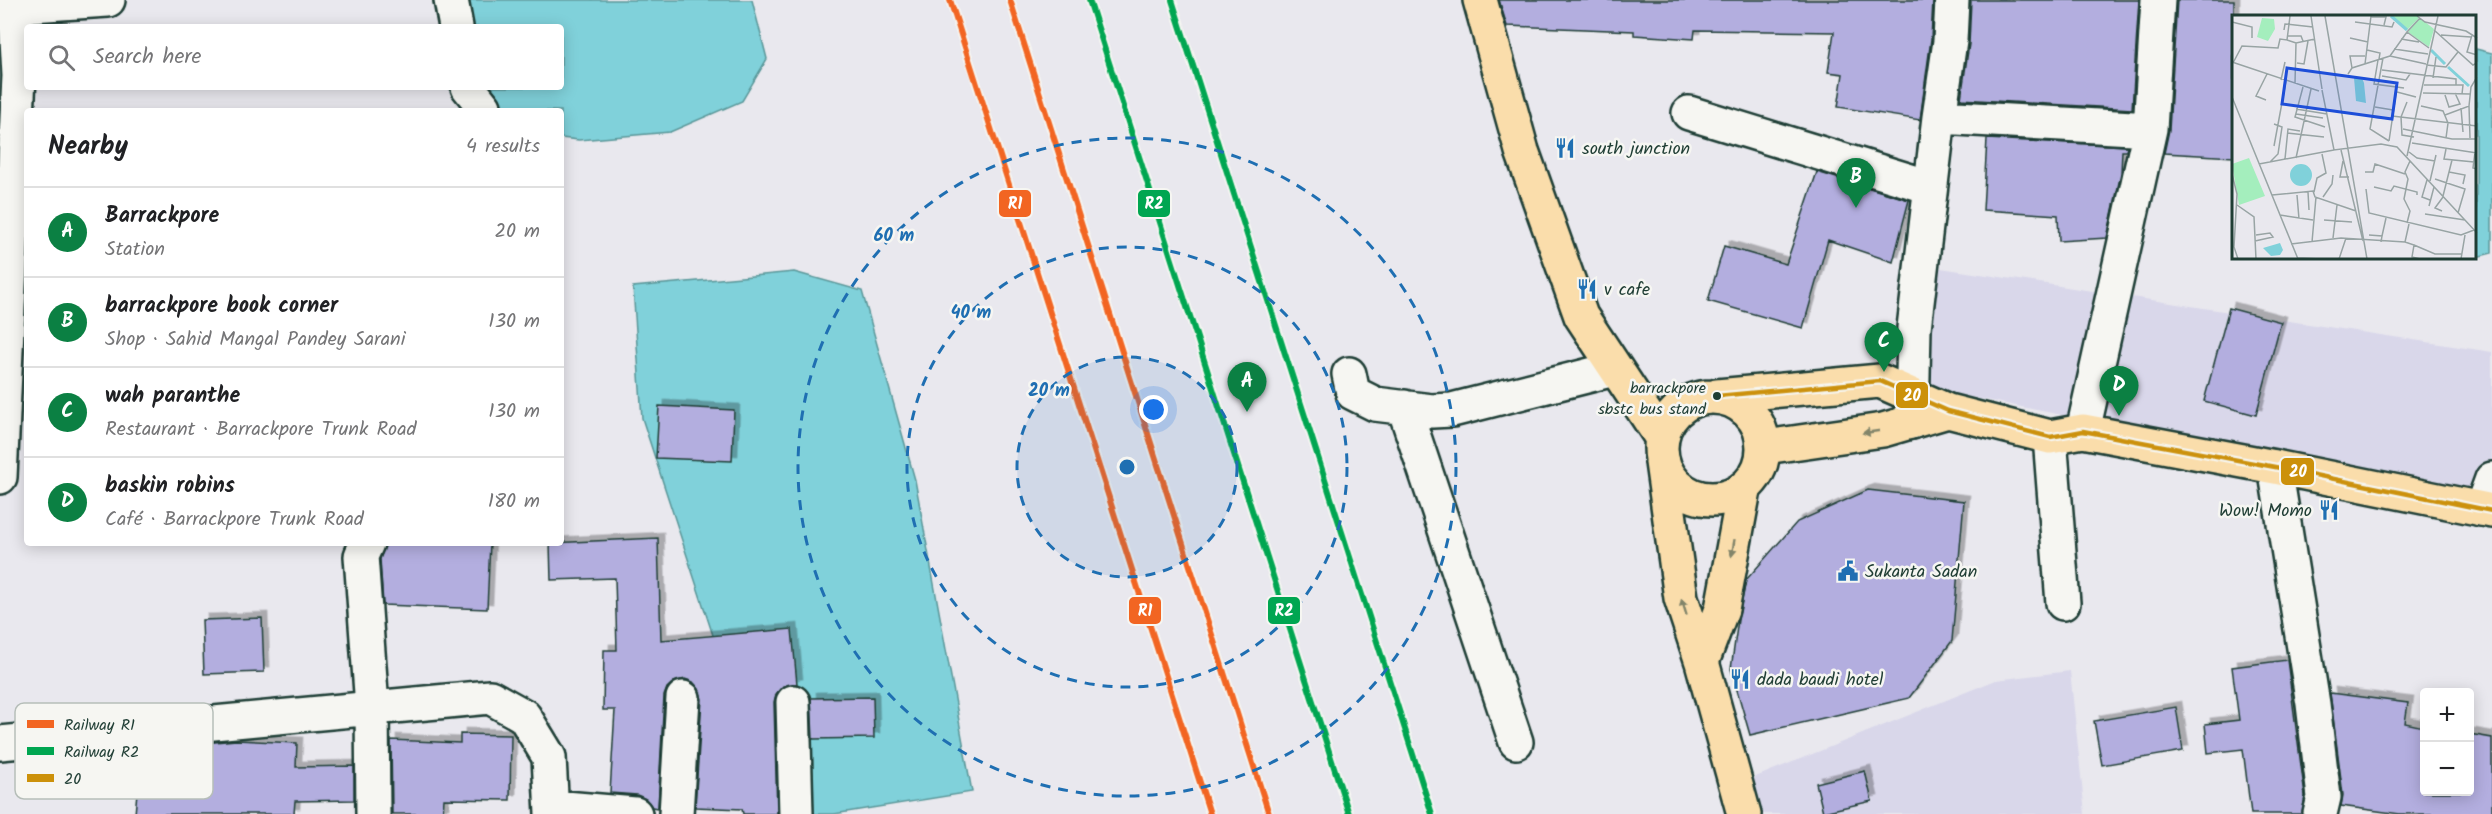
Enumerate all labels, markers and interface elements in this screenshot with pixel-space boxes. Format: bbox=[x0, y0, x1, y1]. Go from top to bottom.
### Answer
inset map bbox=[2232, 15, 2477, 260]
search box bbox=[24, 24, 564, 90]
text: Search here bbox=[93, 40, 201, 75]
icon: search bbox=[45, 41, 78, 74]
text: Nearby bbox=[48, 126, 128, 168]
text: 4 results bbox=[466, 131, 540, 163]
place label: south junction bbox=[1582, 135, 1690, 164]
restaurant icon: south junction bbox=[1553, 136, 1577, 160]
pin: B bbox=[1836, 158, 1876, 208]
line badge: R1 bbox=[998, 189, 1032, 218]
line badge: R2 bbox=[1137, 189, 1171, 218]
text: R1 bbox=[1008, 192, 1022, 217]
text: R2 bbox=[1145, 192, 1163, 217]
text: Barrackpore bbox=[105, 199, 219, 234]
text: A bbox=[61, 216, 74, 248]
text: 20 m bbox=[494, 216, 540, 248]
text: 60 m bbox=[874, 222, 915, 251]
text: Station bbox=[105, 234, 165, 266]
place label: v cafe bbox=[1604, 276, 1650, 305]
restaurant icon: v cafe bbox=[1575, 277, 1599, 301]
text: barrackpore book corner bbox=[105, 289, 338, 324]
text: 40 m bbox=[951, 299, 992, 328]
text: B bbox=[61, 306, 74, 338]
text: 130 m bbox=[488, 306, 540, 338]
pin: C bbox=[1864, 322, 1904, 372]
text: Shop · Sahid Mangal Pandey Sarani bbox=[105, 324, 406, 356]
pin: A bbox=[1228, 362, 1266, 412]
pin: D bbox=[2100, 366, 2138, 416]
place label: barrackpore sbstc bus stand bbox=[1598, 376, 1707, 422]
text: 20 m bbox=[1028, 377, 1070, 406]
text: wah paranthe bbox=[105, 379, 240, 414]
line badge: 20 bbox=[1895, 381, 1929, 409]
text: 20 bbox=[1903, 384, 1922, 409]
marker: barrackpore sbstc bus stand bbox=[1711, 390, 1723, 402]
your location bbox=[1139, 395, 1168, 424]
text: C bbox=[61, 396, 74, 428]
text: 130 m bbox=[488, 396, 540, 428]
text: Restaurant · Barrackpore Trunk Road bbox=[105, 414, 417, 446]
one-way arrow bbox=[1862, 427, 1881, 436]
centre of rings bbox=[1117, 457, 1137, 477]
line badge: 20 bbox=[2280, 457, 2315, 486]
text: 20 bbox=[2289, 460, 2308, 485]
text: baskin robins bbox=[105, 469, 235, 504]
text: D bbox=[61, 486, 74, 518]
text: 180 m bbox=[488, 486, 540, 518]
place label: Wow! Momo bbox=[2219, 497, 2312, 526]
restaurant icon: Wow! Momo bbox=[2317, 498, 2341, 522]
text: Café · Barrackpore Trunk Road bbox=[105, 504, 364, 536]
one-way arrow bbox=[1728, 538, 1737, 557]
place label: Sukanta Sadan bbox=[1865, 558, 1977, 587]
public building icon: Sukanta Sadan bbox=[1836, 559, 1860, 583]
line badge: R1 bbox=[1128, 596, 1162, 625]
line badge: R2 bbox=[1267, 596, 1301, 625]
one-way arrow bbox=[1679, 598, 1688, 616]
text: R1 bbox=[1138, 599, 1152, 624]
text: R2 bbox=[1275, 599, 1293, 624]
place label: dada baudi hotel bbox=[1757, 666, 1884, 695]
restaurant icon: dada baudi hotel bbox=[1728, 667, 1752, 691]
map controls bbox=[2420, 688, 2474, 796]
button: + bbox=[2420, 688, 2474, 742]
legend bbox=[15, 703, 213, 799]
text: Railway R1 bbox=[64, 713, 135, 738]
text: Railway R2 bbox=[64, 740, 139, 765]
button: − bbox=[2420, 742, 2474, 796]
text: 20 bbox=[64, 767, 81, 792]

